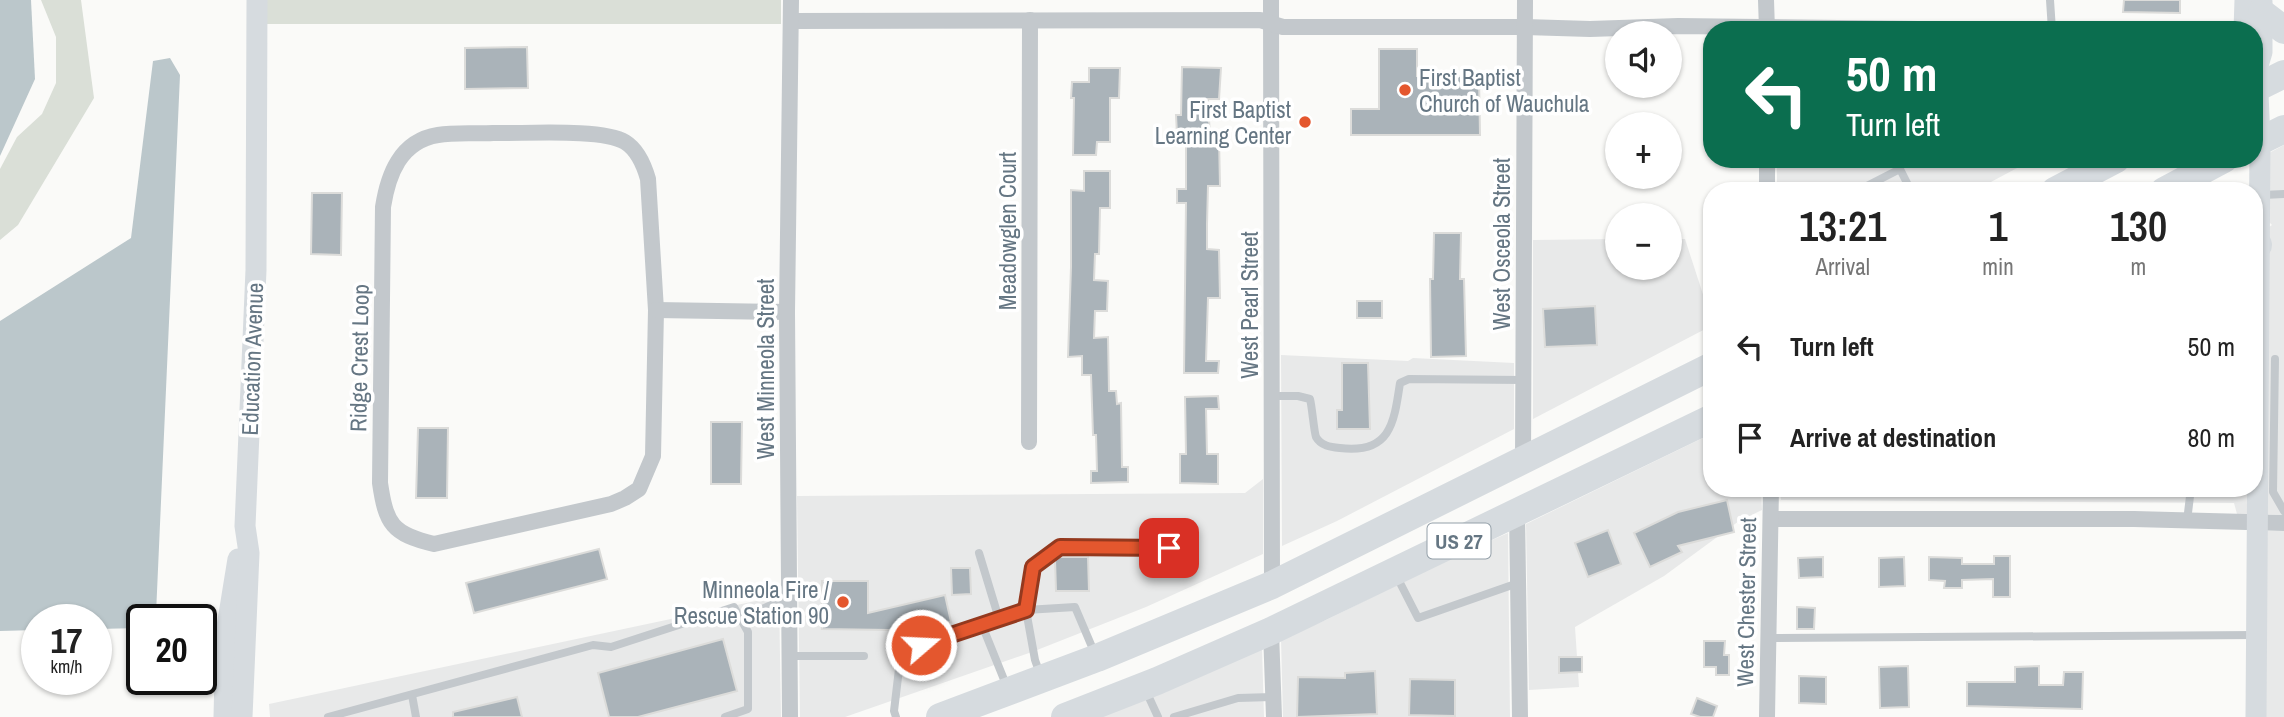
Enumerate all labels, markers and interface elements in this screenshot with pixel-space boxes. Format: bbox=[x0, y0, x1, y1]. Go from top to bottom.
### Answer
map controls bbox=[1605, 21, 1682, 280]
button: sound bbox=[1605, 21, 1682, 98]
text: 50 m bbox=[1846, 40, 1938, 106]
icon: left bbox=[1731, 49, 1822, 140]
place label: First Baptist Church of Wauchula bbox=[1419, 62, 1590, 119]
marker: First Baptist Church of Wauchula bbox=[1397, 82, 1413, 98]
place label: First Baptist Learning Center bbox=[1155, 94, 1292, 151]
text: Turn left bbox=[1846, 103, 1940, 146]
button: + bbox=[1605, 112, 1682, 189]
marker: First Baptist Learning Center bbox=[1297, 114, 1313, 130]
street label: Meadowglen Court bbox=[992, 152, 1023, 310]
street label: West Osceola Street bbox=[1486, 158, 1517, 330]
text: 13:21 bbox=[1799, 198, 1886, 254]
text: 1 bbox=[1988, 198, 2008, 254]
text: 130 bbox=[2110, 198, 2167, 254]
button: − bbox=[1605, 203, 1682, 280]
street label: West Pearl Street bbox=[1234, 231, 1265, 379]
text: Arrival bbox=[1815, 251, 1870, 282]
text: min bbox=[1982, 251, 2014, 282]
text: m bbox=[2131, 251, 2146, 282]
street label: West Minneola Street bbox=[750, 278, 781, 460]
street label: Education Avenue bbox=[234, 282, 270, 436]
street label: Ridge Crest Loop bbox=[342, 284, 376, 432]
icon: left bbox=[1731, 328, 1769, 366]
text: Turn left bbox=[1790, 329, 1874, 364]
text: 50 m bbox=[2188, 329, 2235, 364]
icon: arrive bbox=[1731, 419, 1769, 457]
text: Arrive at destination bbox=[1790, 420, 1996, 455]
text: 80 m bbox=[2188, 420, 2235, 455]
street label: West Chester Street bbox=[1729, 517, 1763, 687]
pin bbox=[1139, 518, 1199, 578]
road number: US 27 bbox=[1428, 524, 1490, 558]
icon: arrive bbox=[1150, 529, 1188, 567]
place label: Minneola Fire / Rescue Station 90 bbox=[674, 574, 830, 631]
marker: Minneola Fire / Rescue Station 90 bbox=[835, 594, 851, 610]
speed limit sign: 20 bbox=[126, 604, 217, 695]
position arrow bbox=[884, 608, 958, 682]
text: 17 bbox=[51, 617, 82, 664]
text: km/h bbox=[51, 654, 83, 679]

